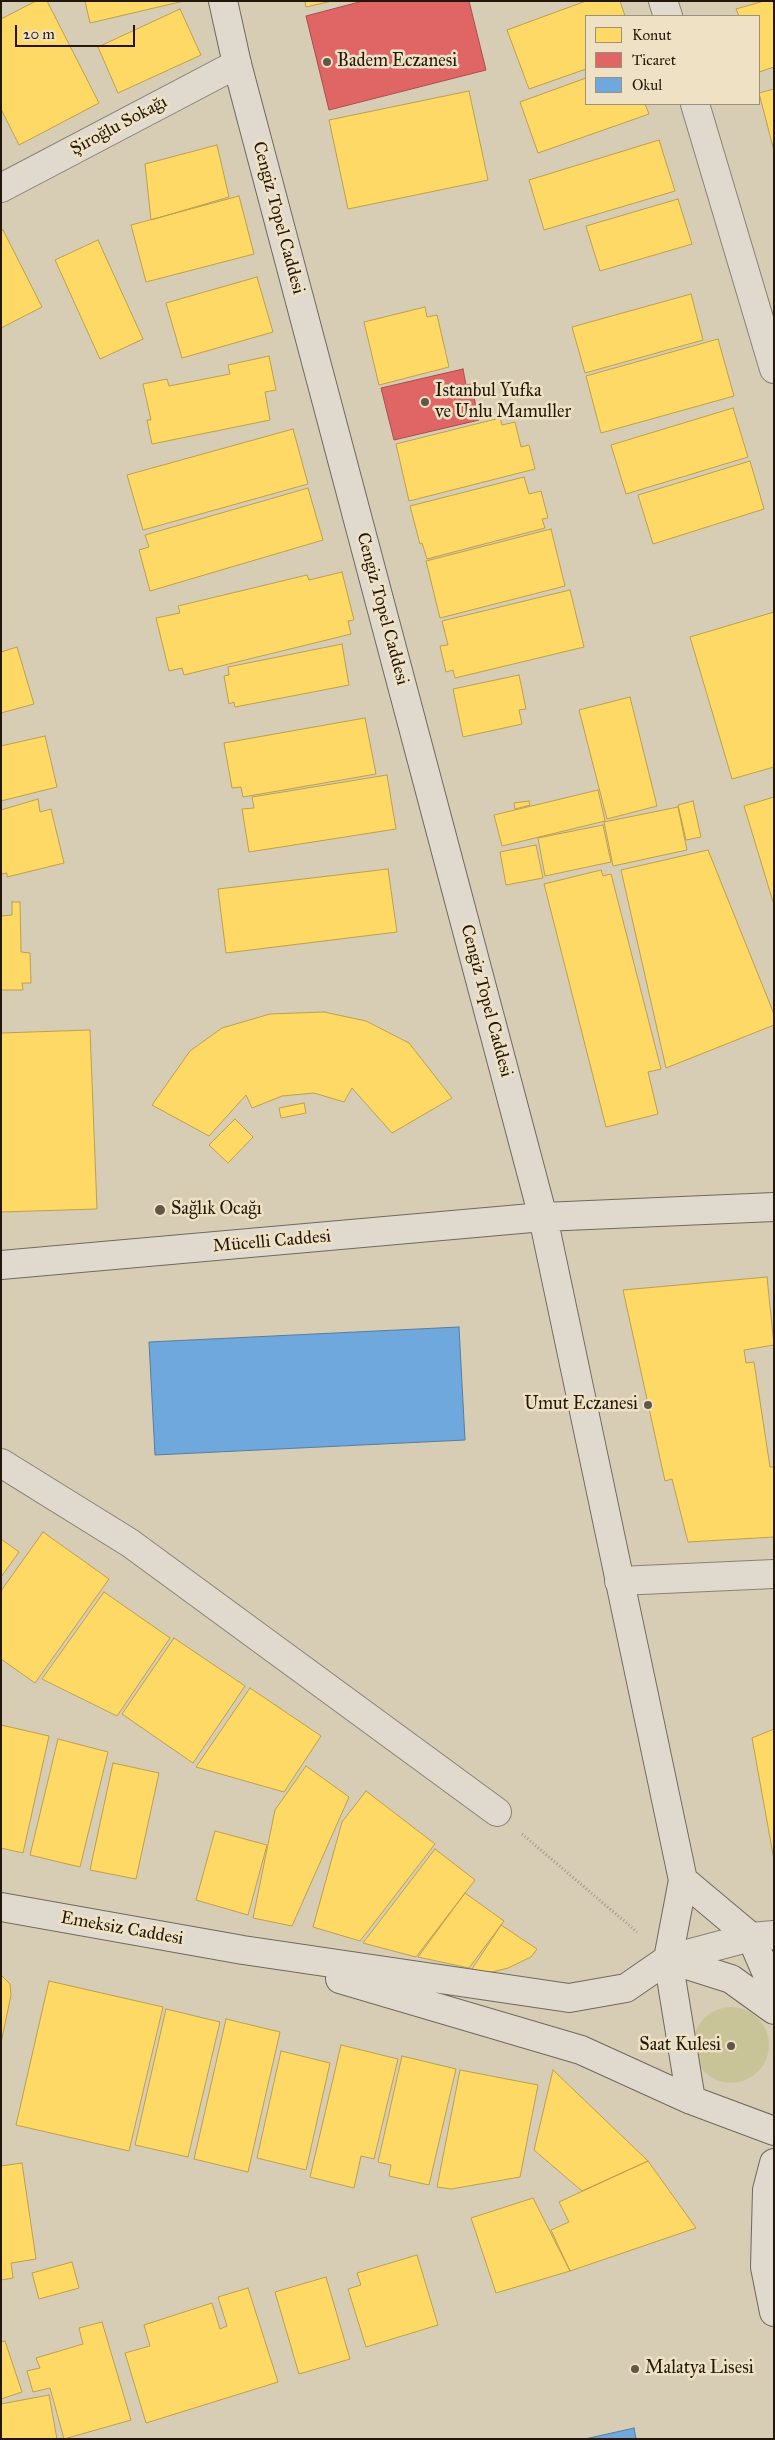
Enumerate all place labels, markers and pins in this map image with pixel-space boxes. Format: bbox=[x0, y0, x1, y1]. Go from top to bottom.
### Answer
place label: Badem Eczanesi bbox=[337, 51, 457, 73]
marker: Badem Eczanesi bbox=[321, 56, 333, 68]
place label: Istanbul Yufka ve Unlu Mamuller bbox=[435, 381, 571, 424]
marker: Istanbul Yufka ve Unlu Mamuller bbox=[419, 396, 431, 408]
place label: Sağlık Ocağı bbox=[171, 1199, 262, 1221]
marker: Sağlık Ocağı bbox=[153, 1203, 167, 1217]
place label: Umut Eczanesi bbox=[524, 1394, 638, 1416]
marker: Umut Eczanesi bbox=[642, 1399, 654, 1411]
place label: Saat Kulesi bbox=[639, 2035, 721, 2057]
marker: Saat Kulesi bbox=[725, 2040, 737, 2052]
place label: Malatya Lisesi bbox=[645, 2358, 754, 2380]
marker: Malatya Lisesi bbox=[629, 2363, 641, 2375]

